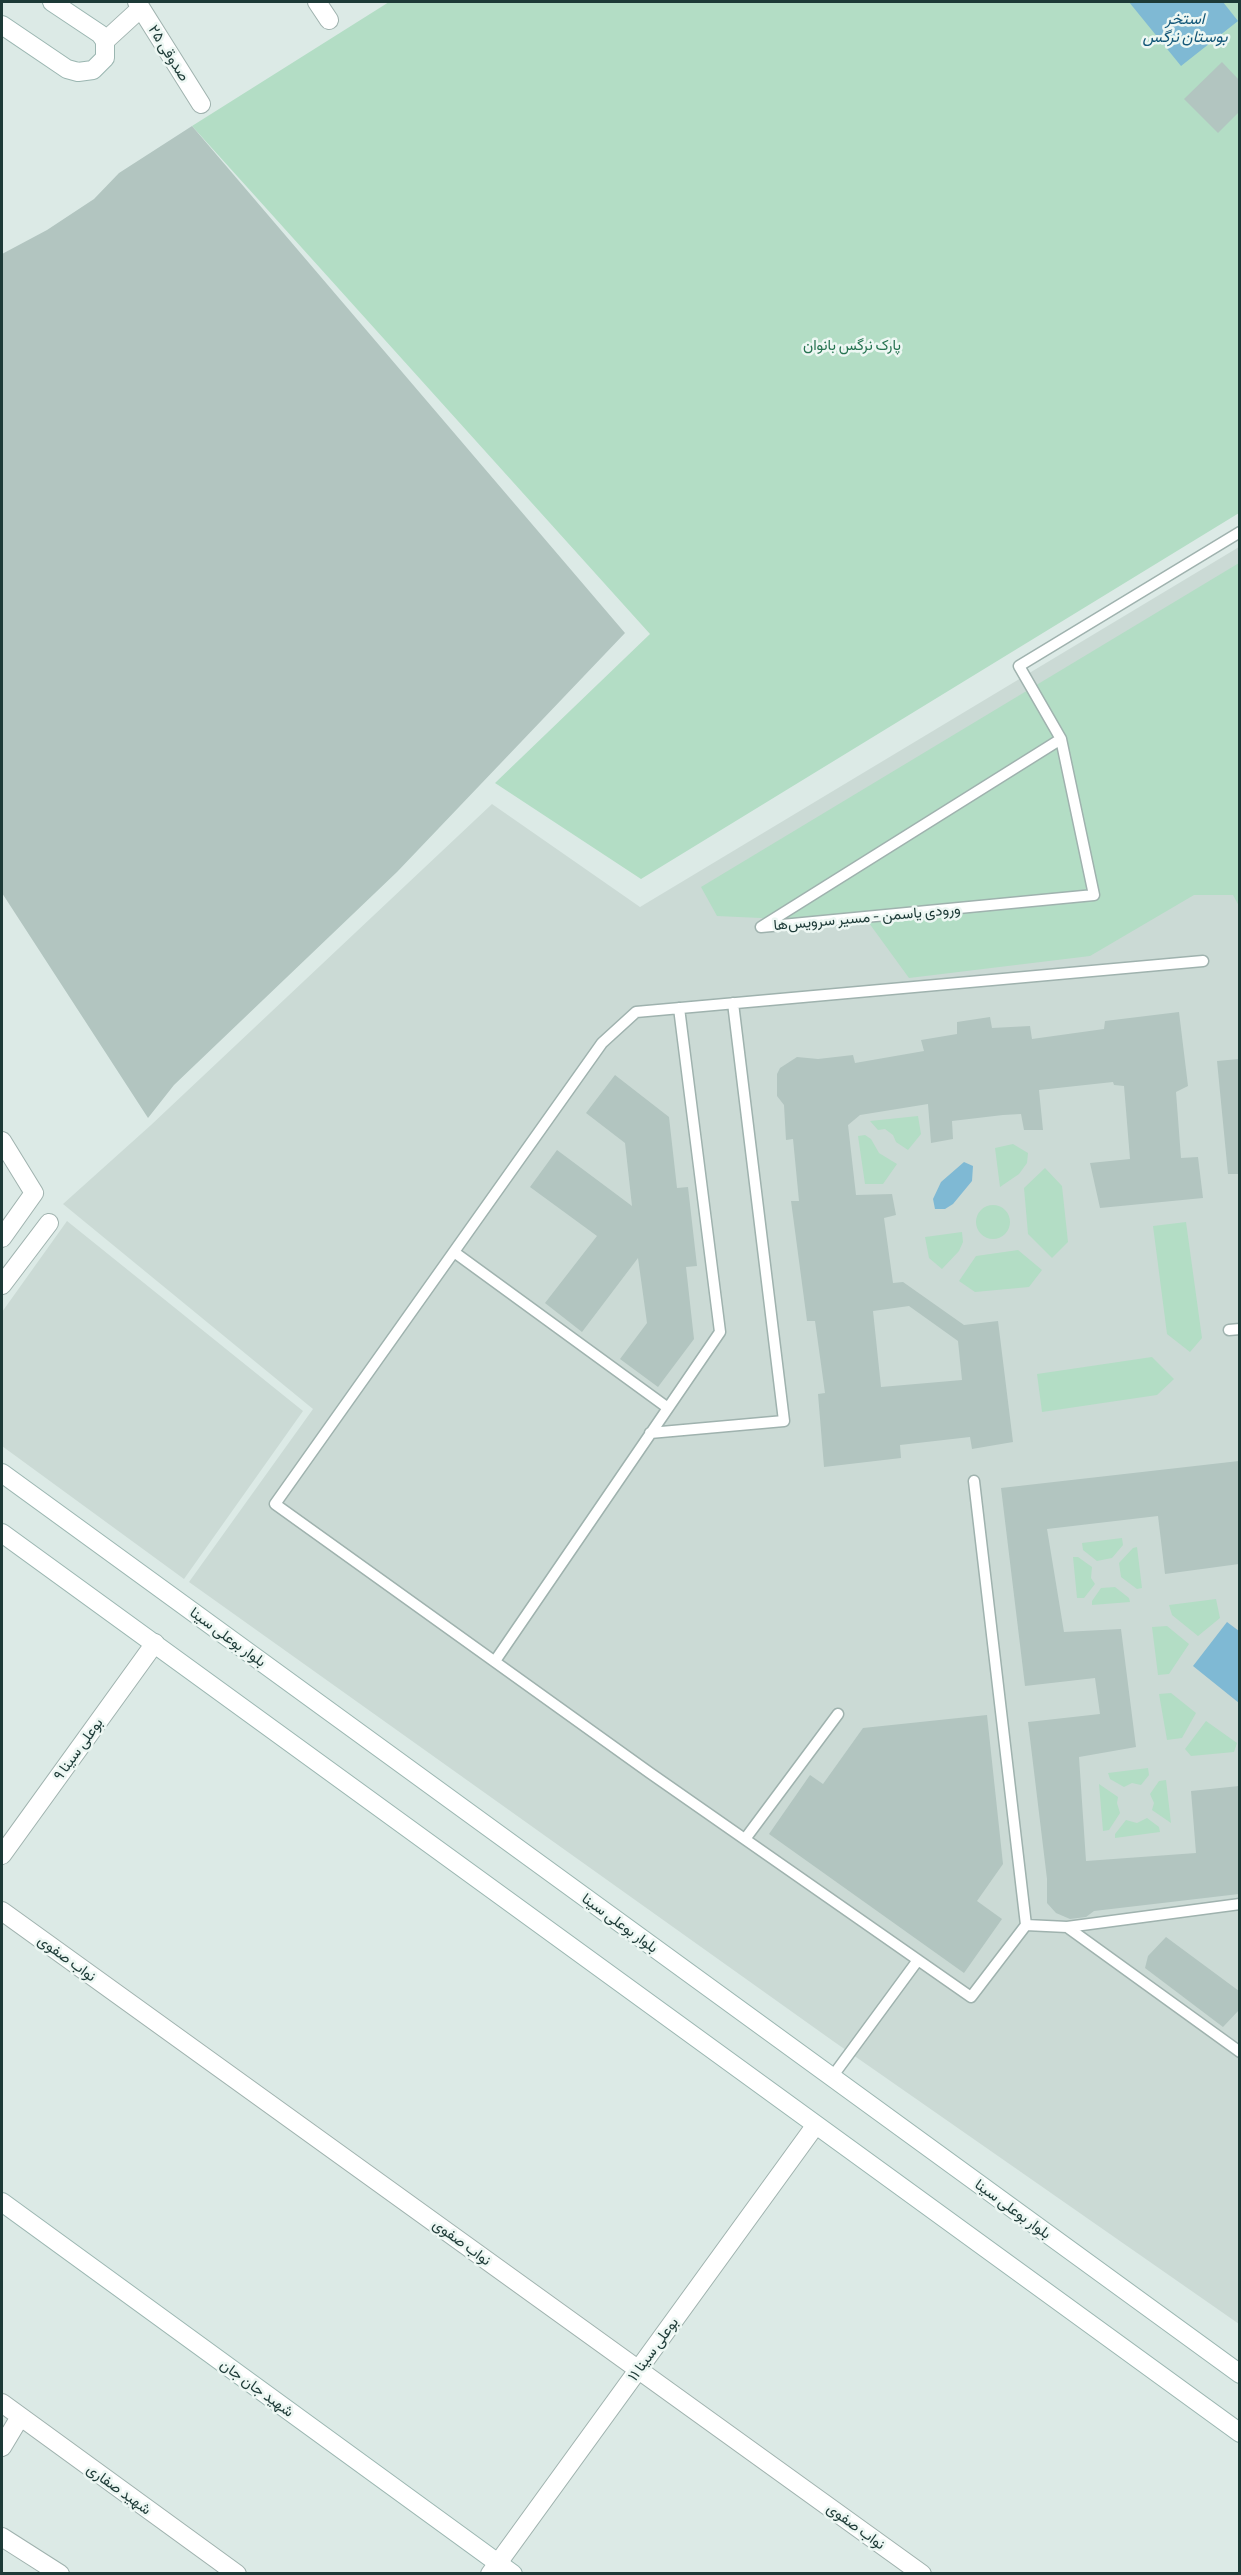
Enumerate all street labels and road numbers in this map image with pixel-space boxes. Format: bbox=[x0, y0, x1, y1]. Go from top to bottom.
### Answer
street label: صدوقی ۲۵ bbox=[145, 21, 193, 85]
street label: ورودی یاسمن - مسیر سرویس‌ها bbox=[773, 900, 961, 934]
street label: بلوار بوعلی سینا bbox=[186, 1603, 270, 1671]
street label: بوعلی سینا ۹ bbox=[49, 1714, 107, 1784]
street label: بلوار بوعلی سینا bbox=[578, 1889, 662, 1957]
street label: نواب صفوی bbox=[34, 1931, 100, 1985]
street label: بلوار بوعلی سینا bbox=[971, 2175, 1055, 2243]
street label: نواب صفوی bbox=[429, 2215, 495, 2269]
street label: بوعلی سینا ۱۱ bbox=[624, 2314, 682, 2384]
street label: شهید جان جان bbox=[217, 2355, 297, 2421]
street label: شهید صفاری bbox=[83, 2460, 155, 2518]
street label: نواب صفوی bbox=[823, 2499, 889, 2553]

